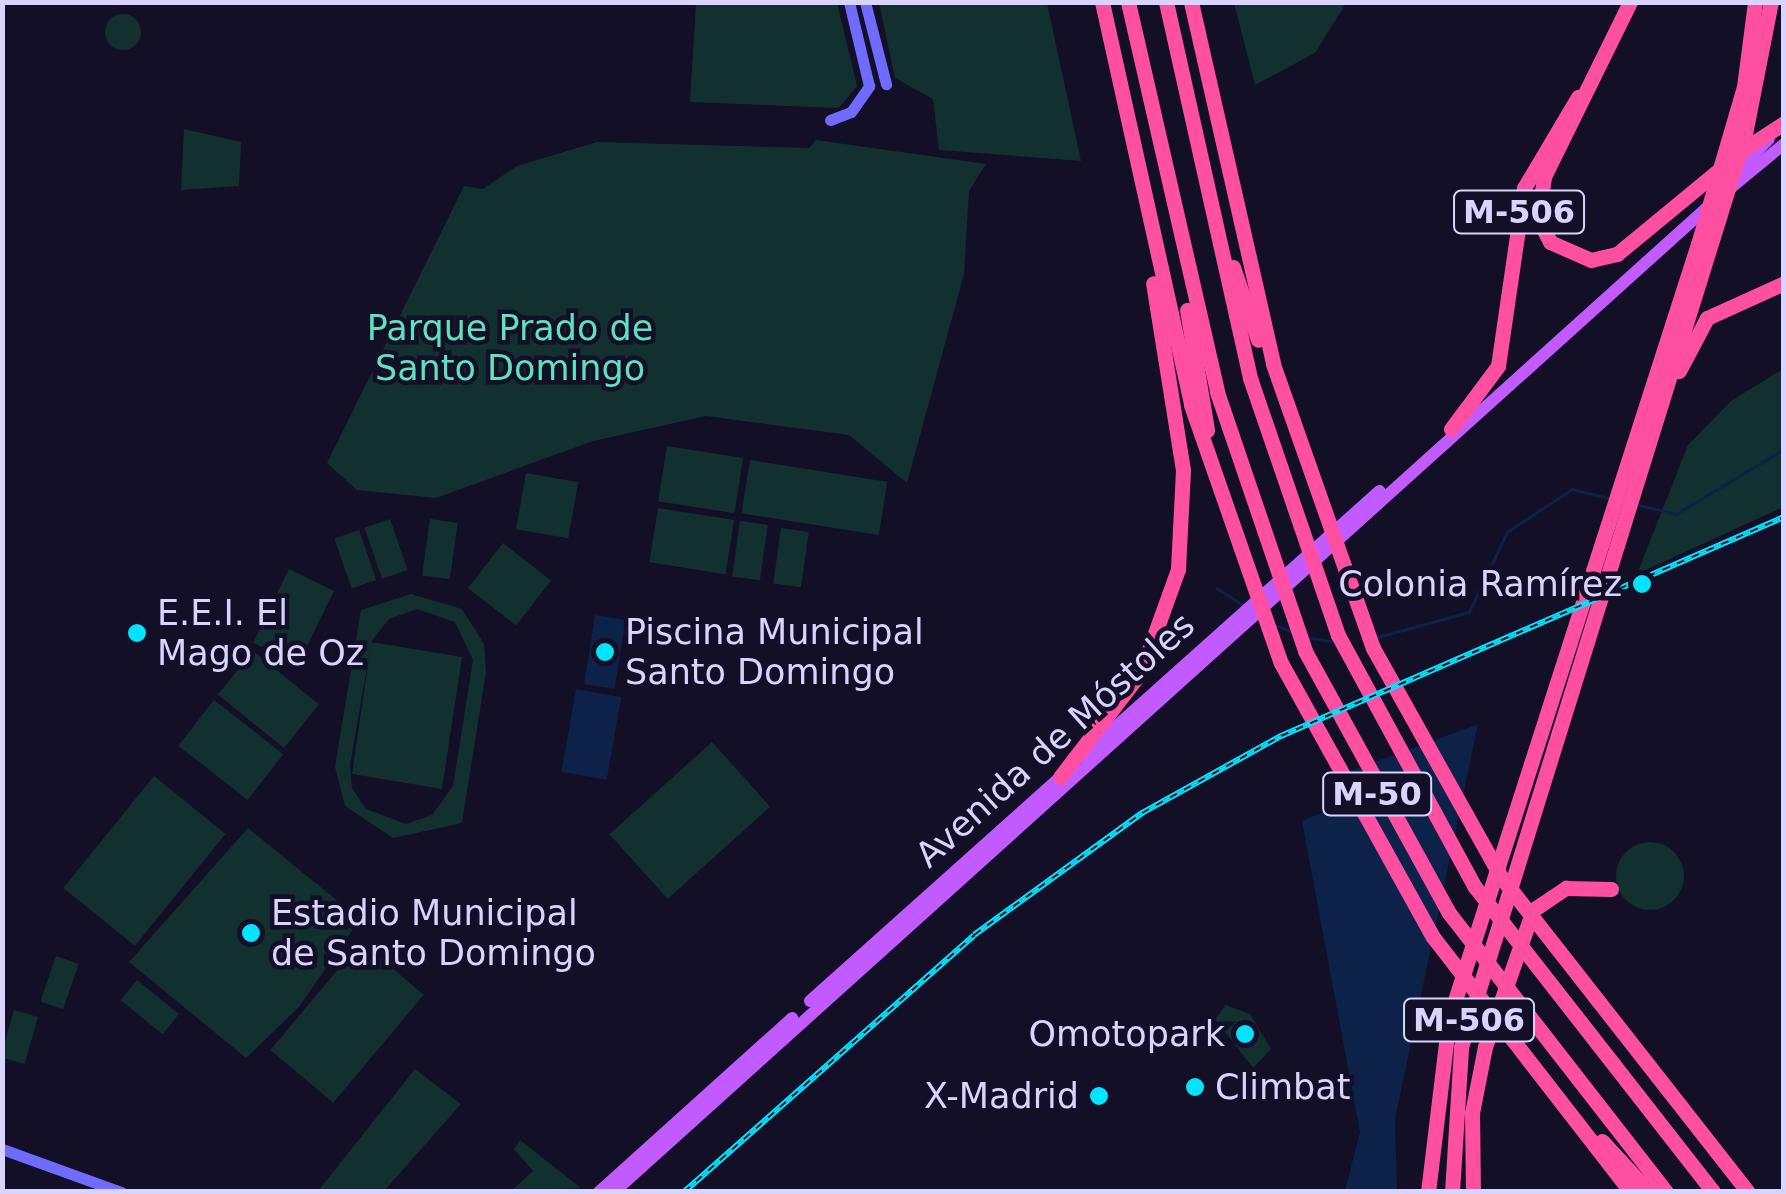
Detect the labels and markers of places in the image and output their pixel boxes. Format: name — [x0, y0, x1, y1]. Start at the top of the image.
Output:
place label: Colonia Ramírez — [1338, 563, 1622, 605]
marker: Colonia Ramírez — [1631, 573, 1653, 595]
place label: E.E.I. El Mago de Oz — [157, 592, 364, 674]
place label: Piscina Municipal Santo Domingo — [625, 611, 924, 693]
marker: E.E.I. El Mago de Oz — [126, 622, 148, 644]
marker: Piscina Municipal Santo Domingo — [594, 641, 616, 663]
place label: Estadio Municipal de Santo Domingo — [271, 892, 596, 974]
marker: Estadio Municipal de Santo Domingo — [240, 922, 262, 944]
place label: Omotopark — [1028, 1013, 1225, 1055]
marker: Omotopark — [1234, 1023, 1256, 1045]
place label: Climbat — [1215, 1066, 1350, 1108]
place label: X-Madrid — [924, 1075, 1079, 1117]
marker: Climbat — [1184, 1076, 1206, 1098]
marker: X-Madrid — [1088, 1085, 1110, 1107]

